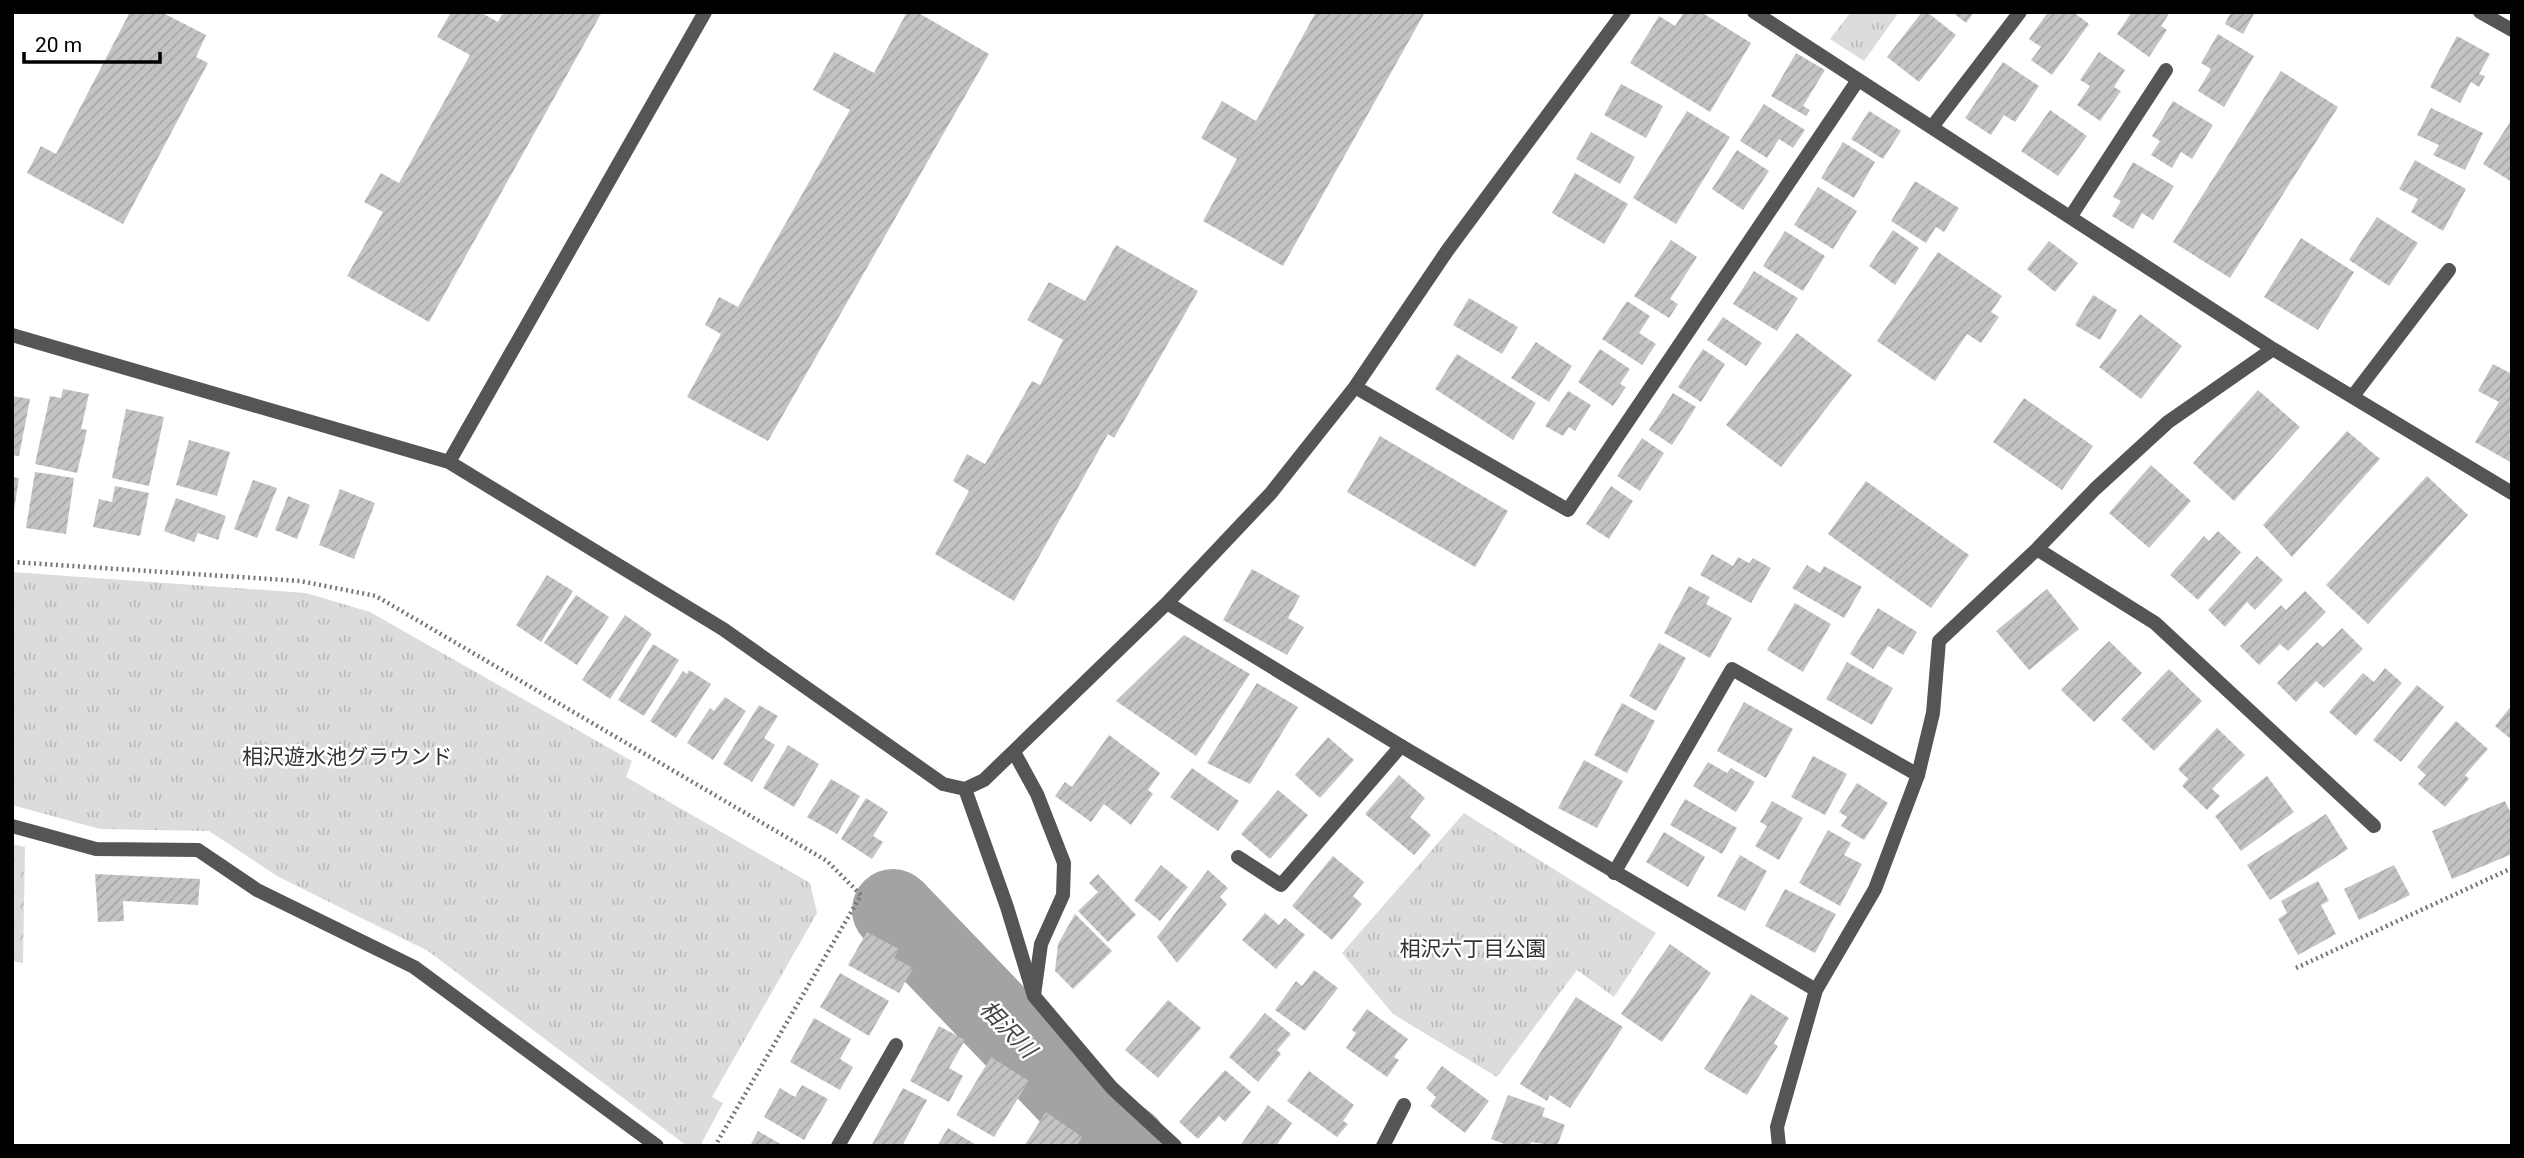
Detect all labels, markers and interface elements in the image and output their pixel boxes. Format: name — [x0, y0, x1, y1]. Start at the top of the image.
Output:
scale bar — [24, 21, 161, 65]
text: 20 m — [35, 33, 82, 57]
park label: 相沢遊水池グラウンド — [242, 745, 452, 769]
park label: 相沢六丁目公園 — [1400, 937, 1547, 961]
water label: 相沢川 — [974, 995, 1043, 1066]

